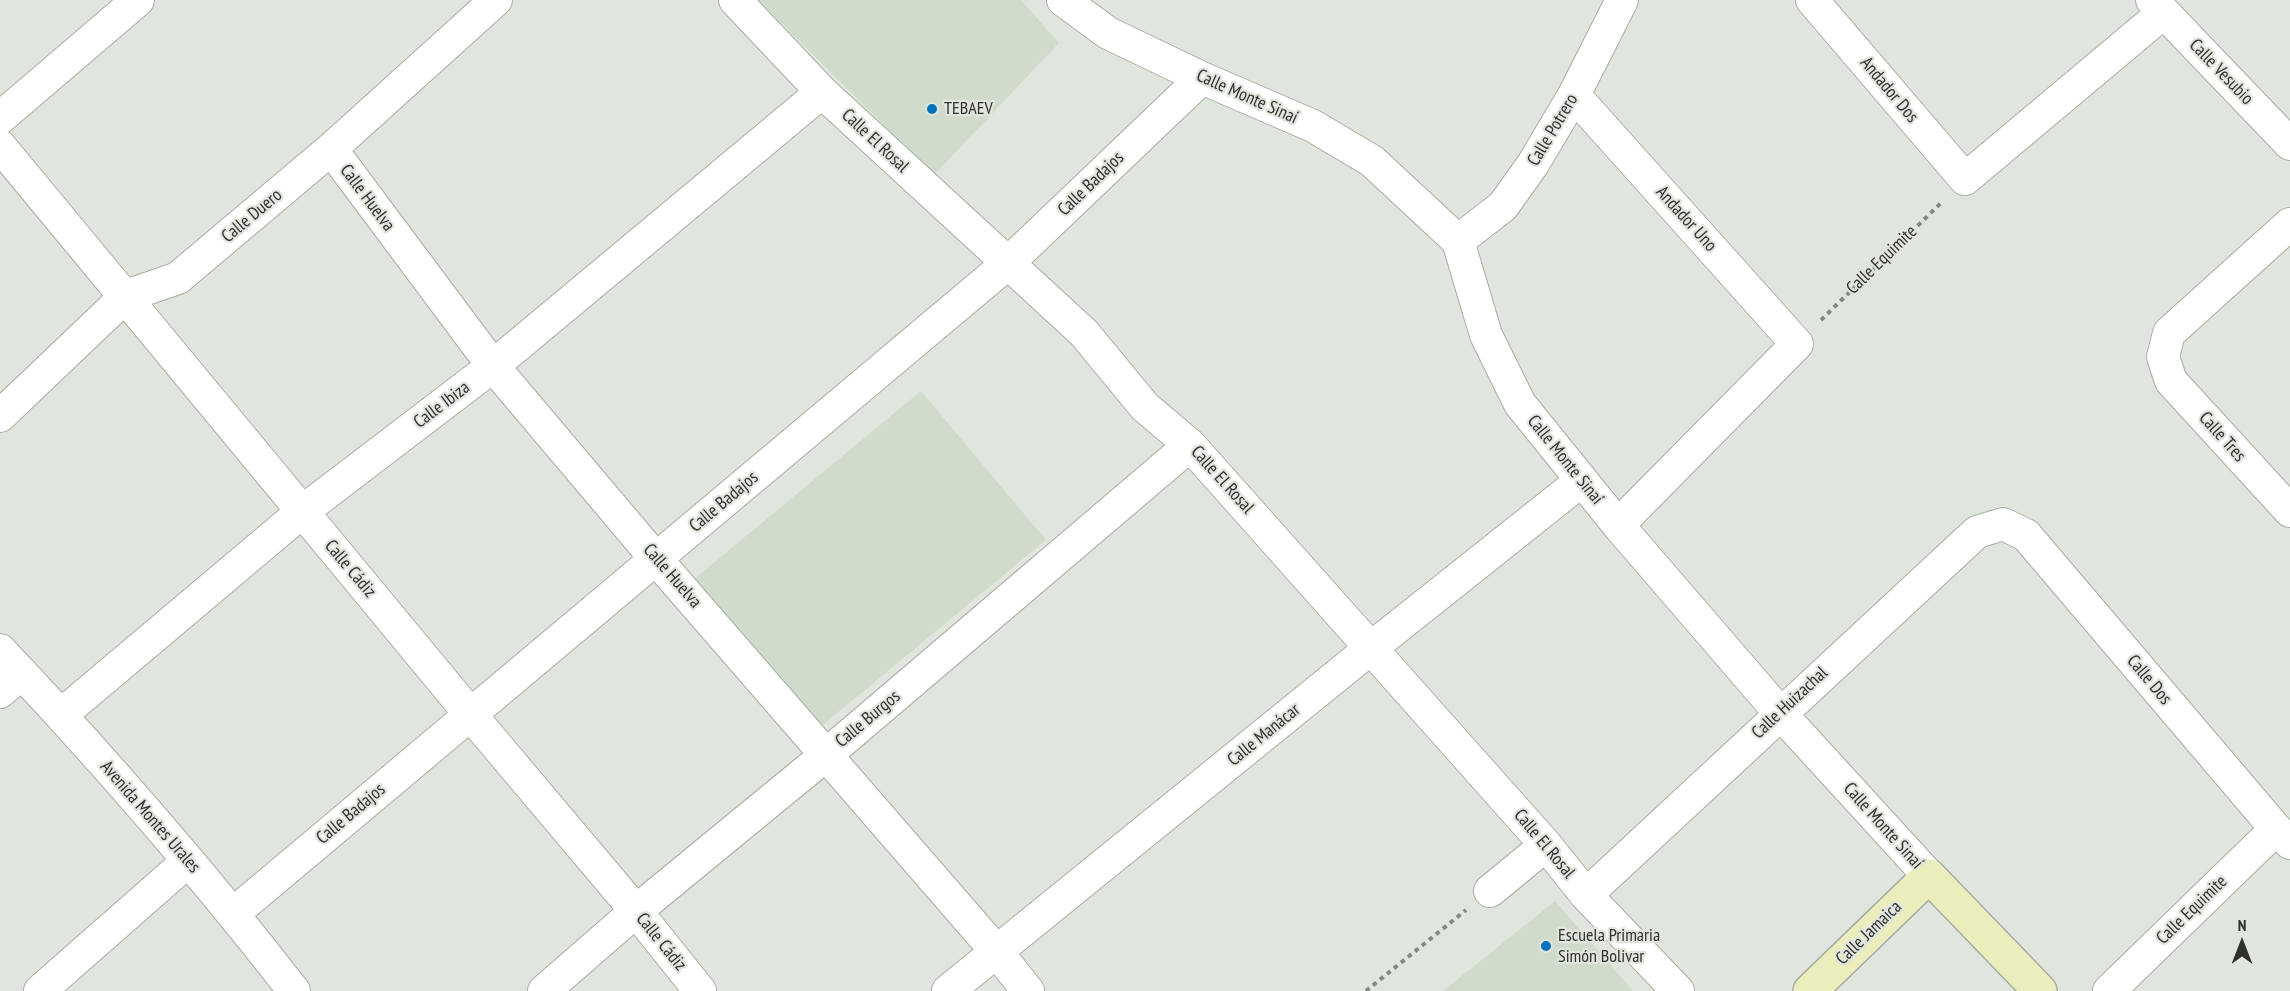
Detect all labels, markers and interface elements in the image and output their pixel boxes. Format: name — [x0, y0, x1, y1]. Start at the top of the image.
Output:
street label: Calle Vesubio — [2184, 35, 2258, 109]
street label: Andador Dos — [1855, 53, 1923, 127]
street label: Calle Monte Sinaí — [1193, 65, 1301, 129]
street label: Calle Potrero — [1523, 90, 1583, 170]
place label: TEBAEV — [944, 98, 993, 120]
marker: TEBAEV — [925, 102, 939, 116]
street label: Calle El Rosal — [837, 105, 913, 177]
street label: Calle Badajos — [1054, 147, 1128, 221]
street label: Calle Huelva — [335, 160, 399, 236]
street label: Andador Uno — [1651, 182, 1721, 256]
street label: Calle Duero — [217, 185, 287, 247]
street label: Calle Equimite — [1842, 221, 1922, 299]
street label: Calle Ibiza — [410, 377, 474, 433]
street label: Calle Tres — [2194, 408, 2250, 466]
street label: Calle Monte Sinaí — [1522, 411, 1608, 509]
street label: Calle El Rosal — [1186, 442, 1258, 518]
street label: Calle Badajos — [685, 467, 763, 537]
street label: Calle Cádiz — [320, 536, 380, 602]
street label: Calle Huelva — [638, 539, 706, 613]
street label: Calle Dos — [2122, 651, 2176, 709]
street label: Calle Huizachal — [1748, 662, 1832, 744]
street label: Calle Burgos — [831, 686, 905, 752]
street label: Calle Manácar — [1223, 699, 1305, 771]
street label: Avenida Montes Urales — [95, 757, 205, 877]
street label: Calle Monte Sinaí — [1839, 778, 1927, 874]
street label: Calle Badajos — [312, 779, 390, 849]
street label: Calle El Rosal — [1509, 805, 1579, 883]
street label: Calle Equimite — [2152, 871, 2232, 949]
street label: Calle Jamaica — [1832, 896, 1906, 970]
street label: Calle Cádiz — [631, 909, 691, 975]
north arrow — [2212, 913, 2272, 973]
text: N — [2238, 915, 2246, 935]
place label: Escuela Primaria Simón Bolivar — [1558, 925, 1660, 968]
marker: Escuela Primaria Simón Bolivar — [1539, 939, 1553, 953]

